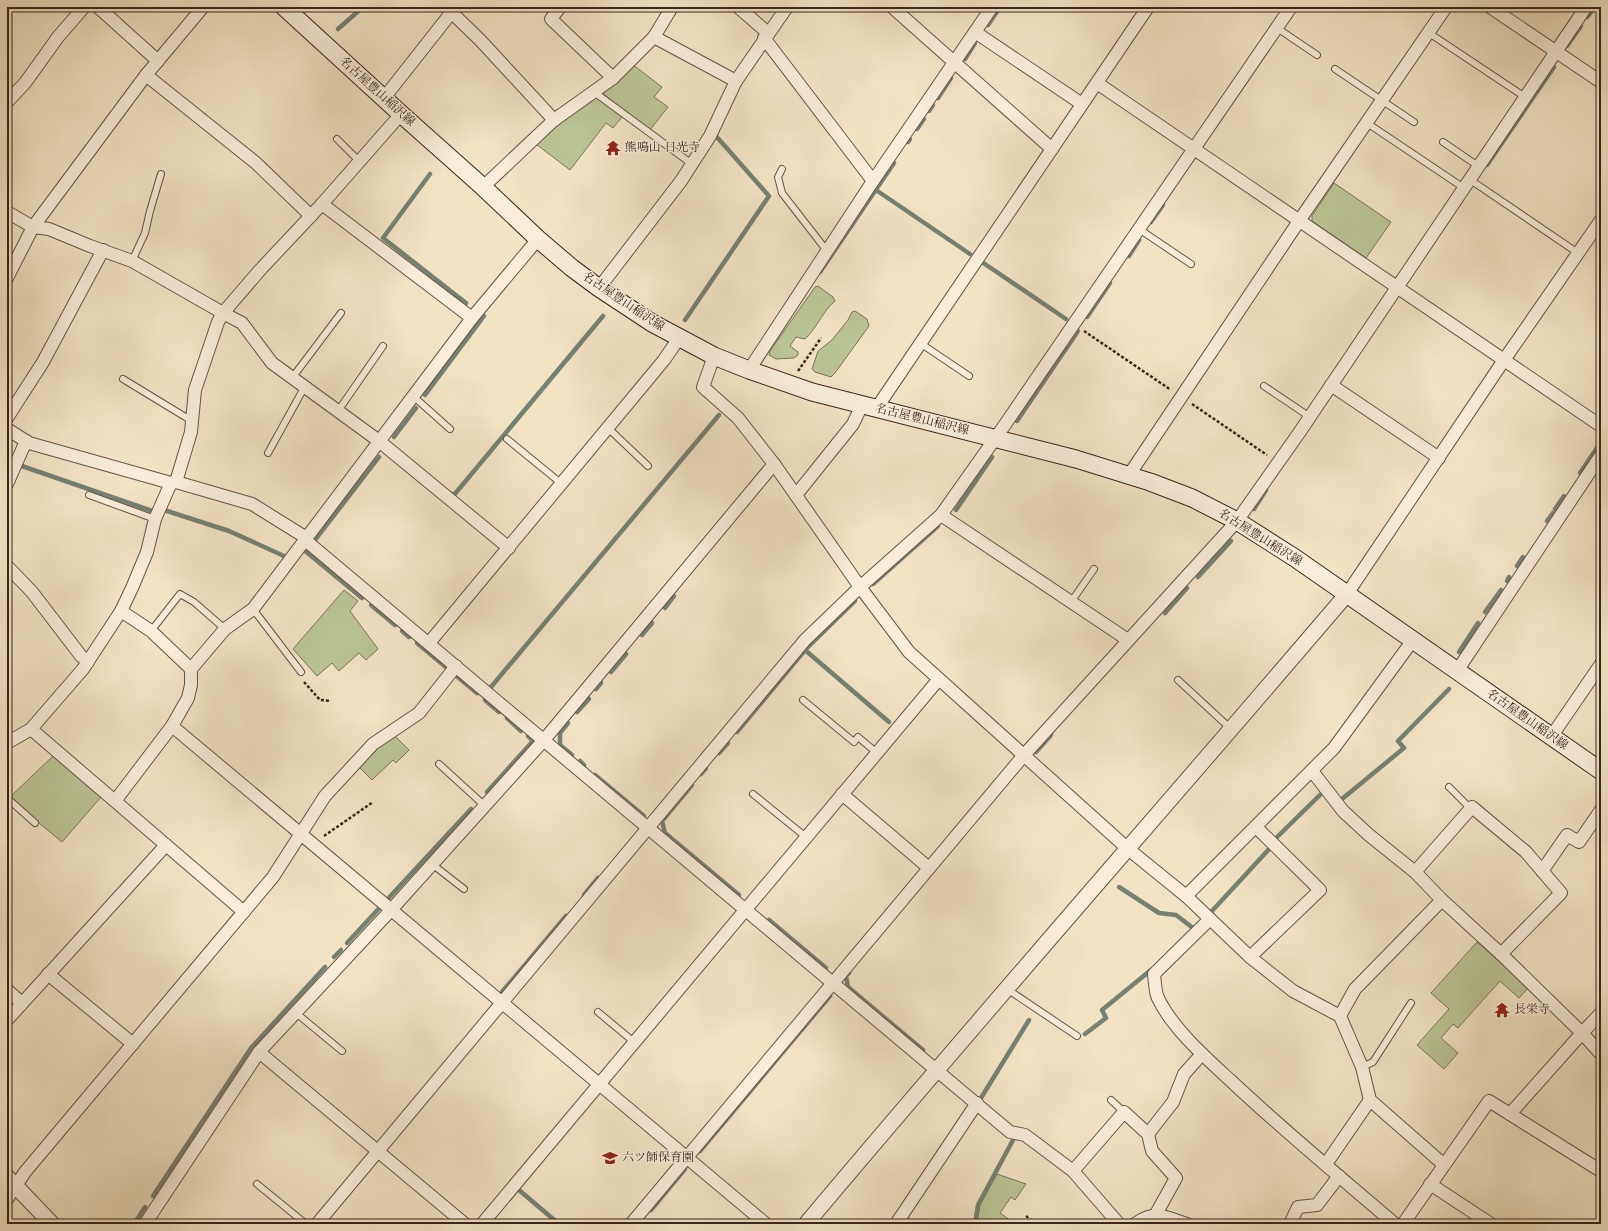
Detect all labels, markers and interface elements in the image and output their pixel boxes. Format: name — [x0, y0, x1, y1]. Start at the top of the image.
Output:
street label: 名古屋豊山稲沢線 — [337, 54, 418, 129]
temple icon: 熊鳴山 日光寺 — [604, 139, 622, 157]
place label: 熊鳴山 日光寺 — [625, 140, 700, 154]
street label: 名古屋豊山稲沢線 — [580, 269, 667, 334]
street label: 名古屋豊山稲沢線 — [874, 401, 971, 437]
street label: 名古屋豊山稲沢線 — [1216, 506, 1305, 569]
street label: 名古屋豊山稲沢線 — [1484, 686, 1571, 752]
temple icon: 長栄寺 — [1493, 1001, 1511, 1019]
place label: 長栄寺 — [1514, 1002, 1550, 1016]
school or university icon: 六ツ師保育園 — [601, 1149, 619, 1167]
place label: 六ツ師保育園 — [622, 1150, 694, 1164]

